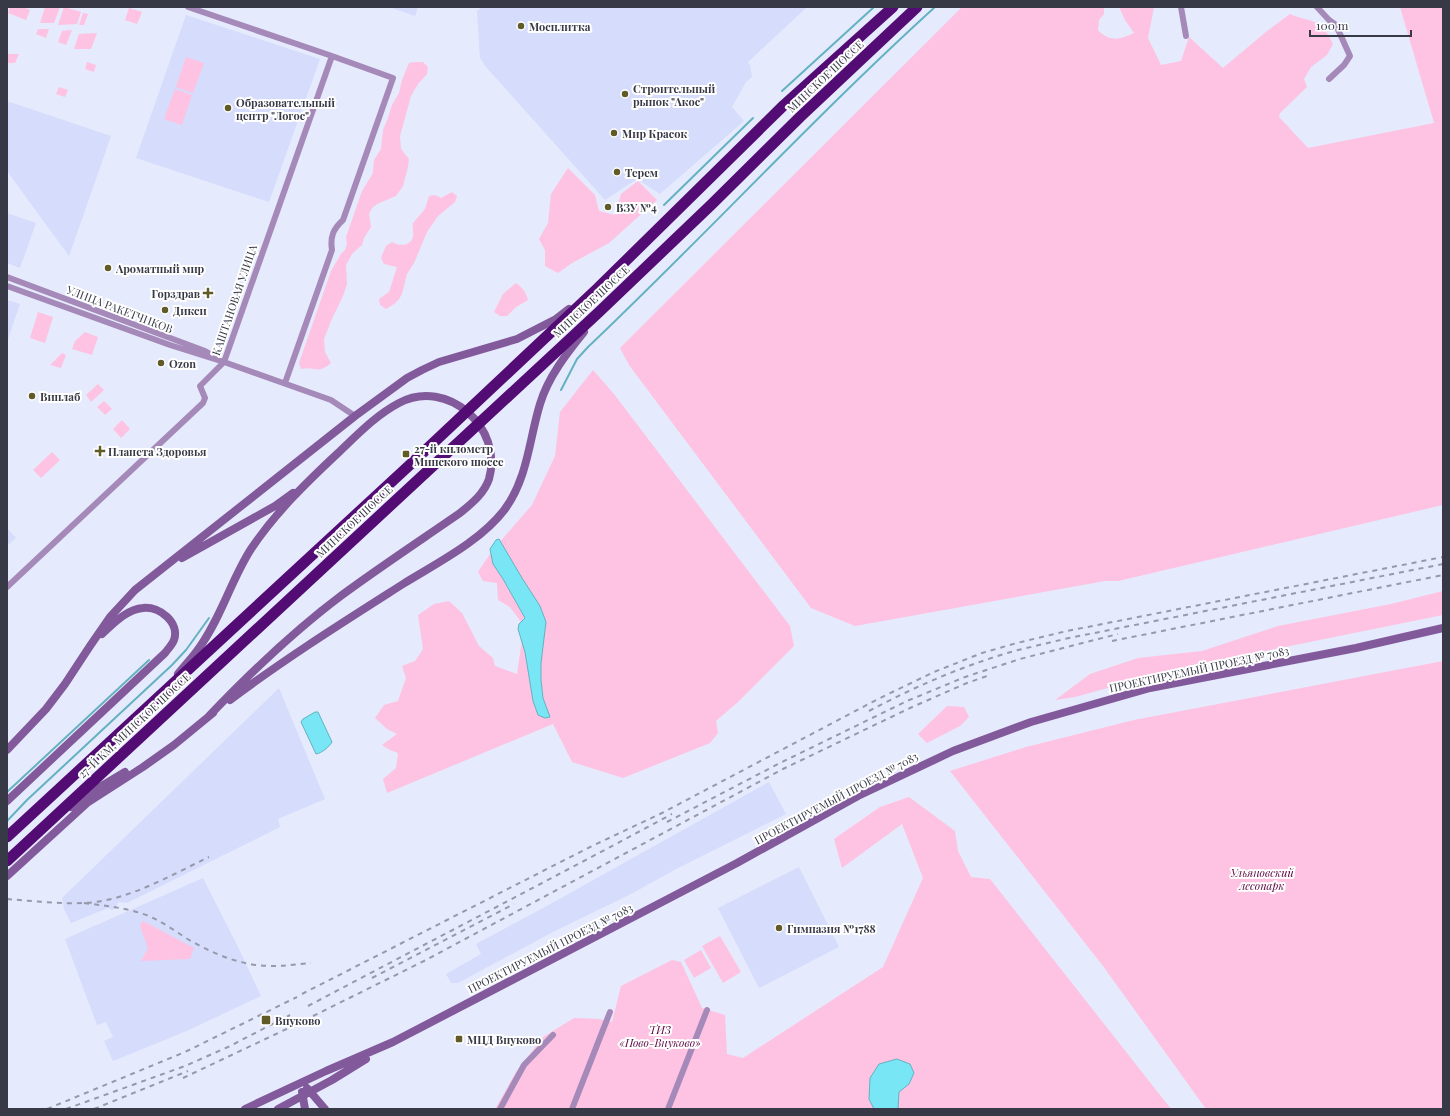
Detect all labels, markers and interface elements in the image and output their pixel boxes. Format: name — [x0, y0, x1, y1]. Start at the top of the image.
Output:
scale bar — [1310, 12, 1411, 38]
text: 100 m — [1316, 17, 1349, 33]
place label: Мосплитка — [529, 19, 591, 34]
marker: Мосплитка — [516, 21, 526, 31]
street label: МИНСКОЕ ШОССЕ — [783, 36, 867, 115]
place label: Строительный рынок "Акос" — [633, 81, 715, 109]
marker: Строительный рынок "Акос" — [620, 89, 630, 99]
place label: Образовательный центр "Логос" — [236, 95, 335, 123]
marker: Образовательный центр "Логос" — [223, 103, 233, 113]
place label: Мир Красок — [622, 126, 687, 141]
marker: Мир Красок — [609, 128, 619, 138]
place label: Терем — [625, 165, 658, 180]
marker: Терем — [612, 167, 622, 177]
place label: ВЗУ №4 — [616, 200, 657, 215]
marker: ВЗУ №4 — [603, 202, 613, 212]
street label: КАШТАНОВАЯ УЛИЦА — [208, 242, 260, 357]
place label: Ароматный мир — [115, 261, 205, 276]
street label: МИНСКОЕ ШОССЕ — [549, 261, 633, 340]
marker: Ароматный мир — [103, 263, 113, 273]
street label: УЛИЦА РАКЕТЧИКОВ — [64, 281, 175, 336]
place label: Горздрав — [152, 286, 200, 301]
marker: Горздрав — [203, 288, 213, 298]
place label: Дикси — [173, 303, 207, 318]
marker: Дикси — [160, 305, 170, 315]
place label: Ozon — [169, 356, 196, 371]
marker: Ozon — [156, 358, 166, 368]
place label: Винлаб — [40, 389, 81, 404]
marker: Винлаб — [27, 391, 37, 401]
place label: 27-й километр Минского шоссе — [414, 441, 504, 469]
place label: Планета Здоровья — [108, 444, 207, 459]
marker: Планета Здоровья — [95, 446, 105, 456]
marker: 27-й километр Минского шоссе — [401, 449, 411, 459]
street label: МИНСКОЕ ШОССЕ — [312, 481, 396, 560]
street label: ПРОЕКТИРУЕМЫЙ ПРОЕЗД № 7083 — [1108, 643, 1290, 695]
street label: 27-Й КМ, МИНСКОЕ ШОССЕ — [75, 669, 194, 781]
street label: ПРОЕКТИРУЕМЫЙ ПРОЕЗД № 7083 — [752, 748, 920, 848]
park label: Ульяновский лесопарк — [1230, 865, 1294, 893]
street label: ПРОЕКТИРУЕМЫЙ ПРОЕЗД № 7083 — [465, 900, 635, 996]
place label: Гимназия №1788 — [787, 921, 876, 936]
marker: Гимназия №1788 — [774, 923, 784, 933]
place label: Внуково — [275, 1013, 320, 1028]
marker: Внуково — [260, 1014, 272, 1026]
park label: ТИЗ «Ново-Внуково» — [619, 1022, 701, 1050]
place label: МЦД Внуково — [467, 1032, 541, 1047]
marker: МЦД Внуково — [454, 1034, 464, 1044]

